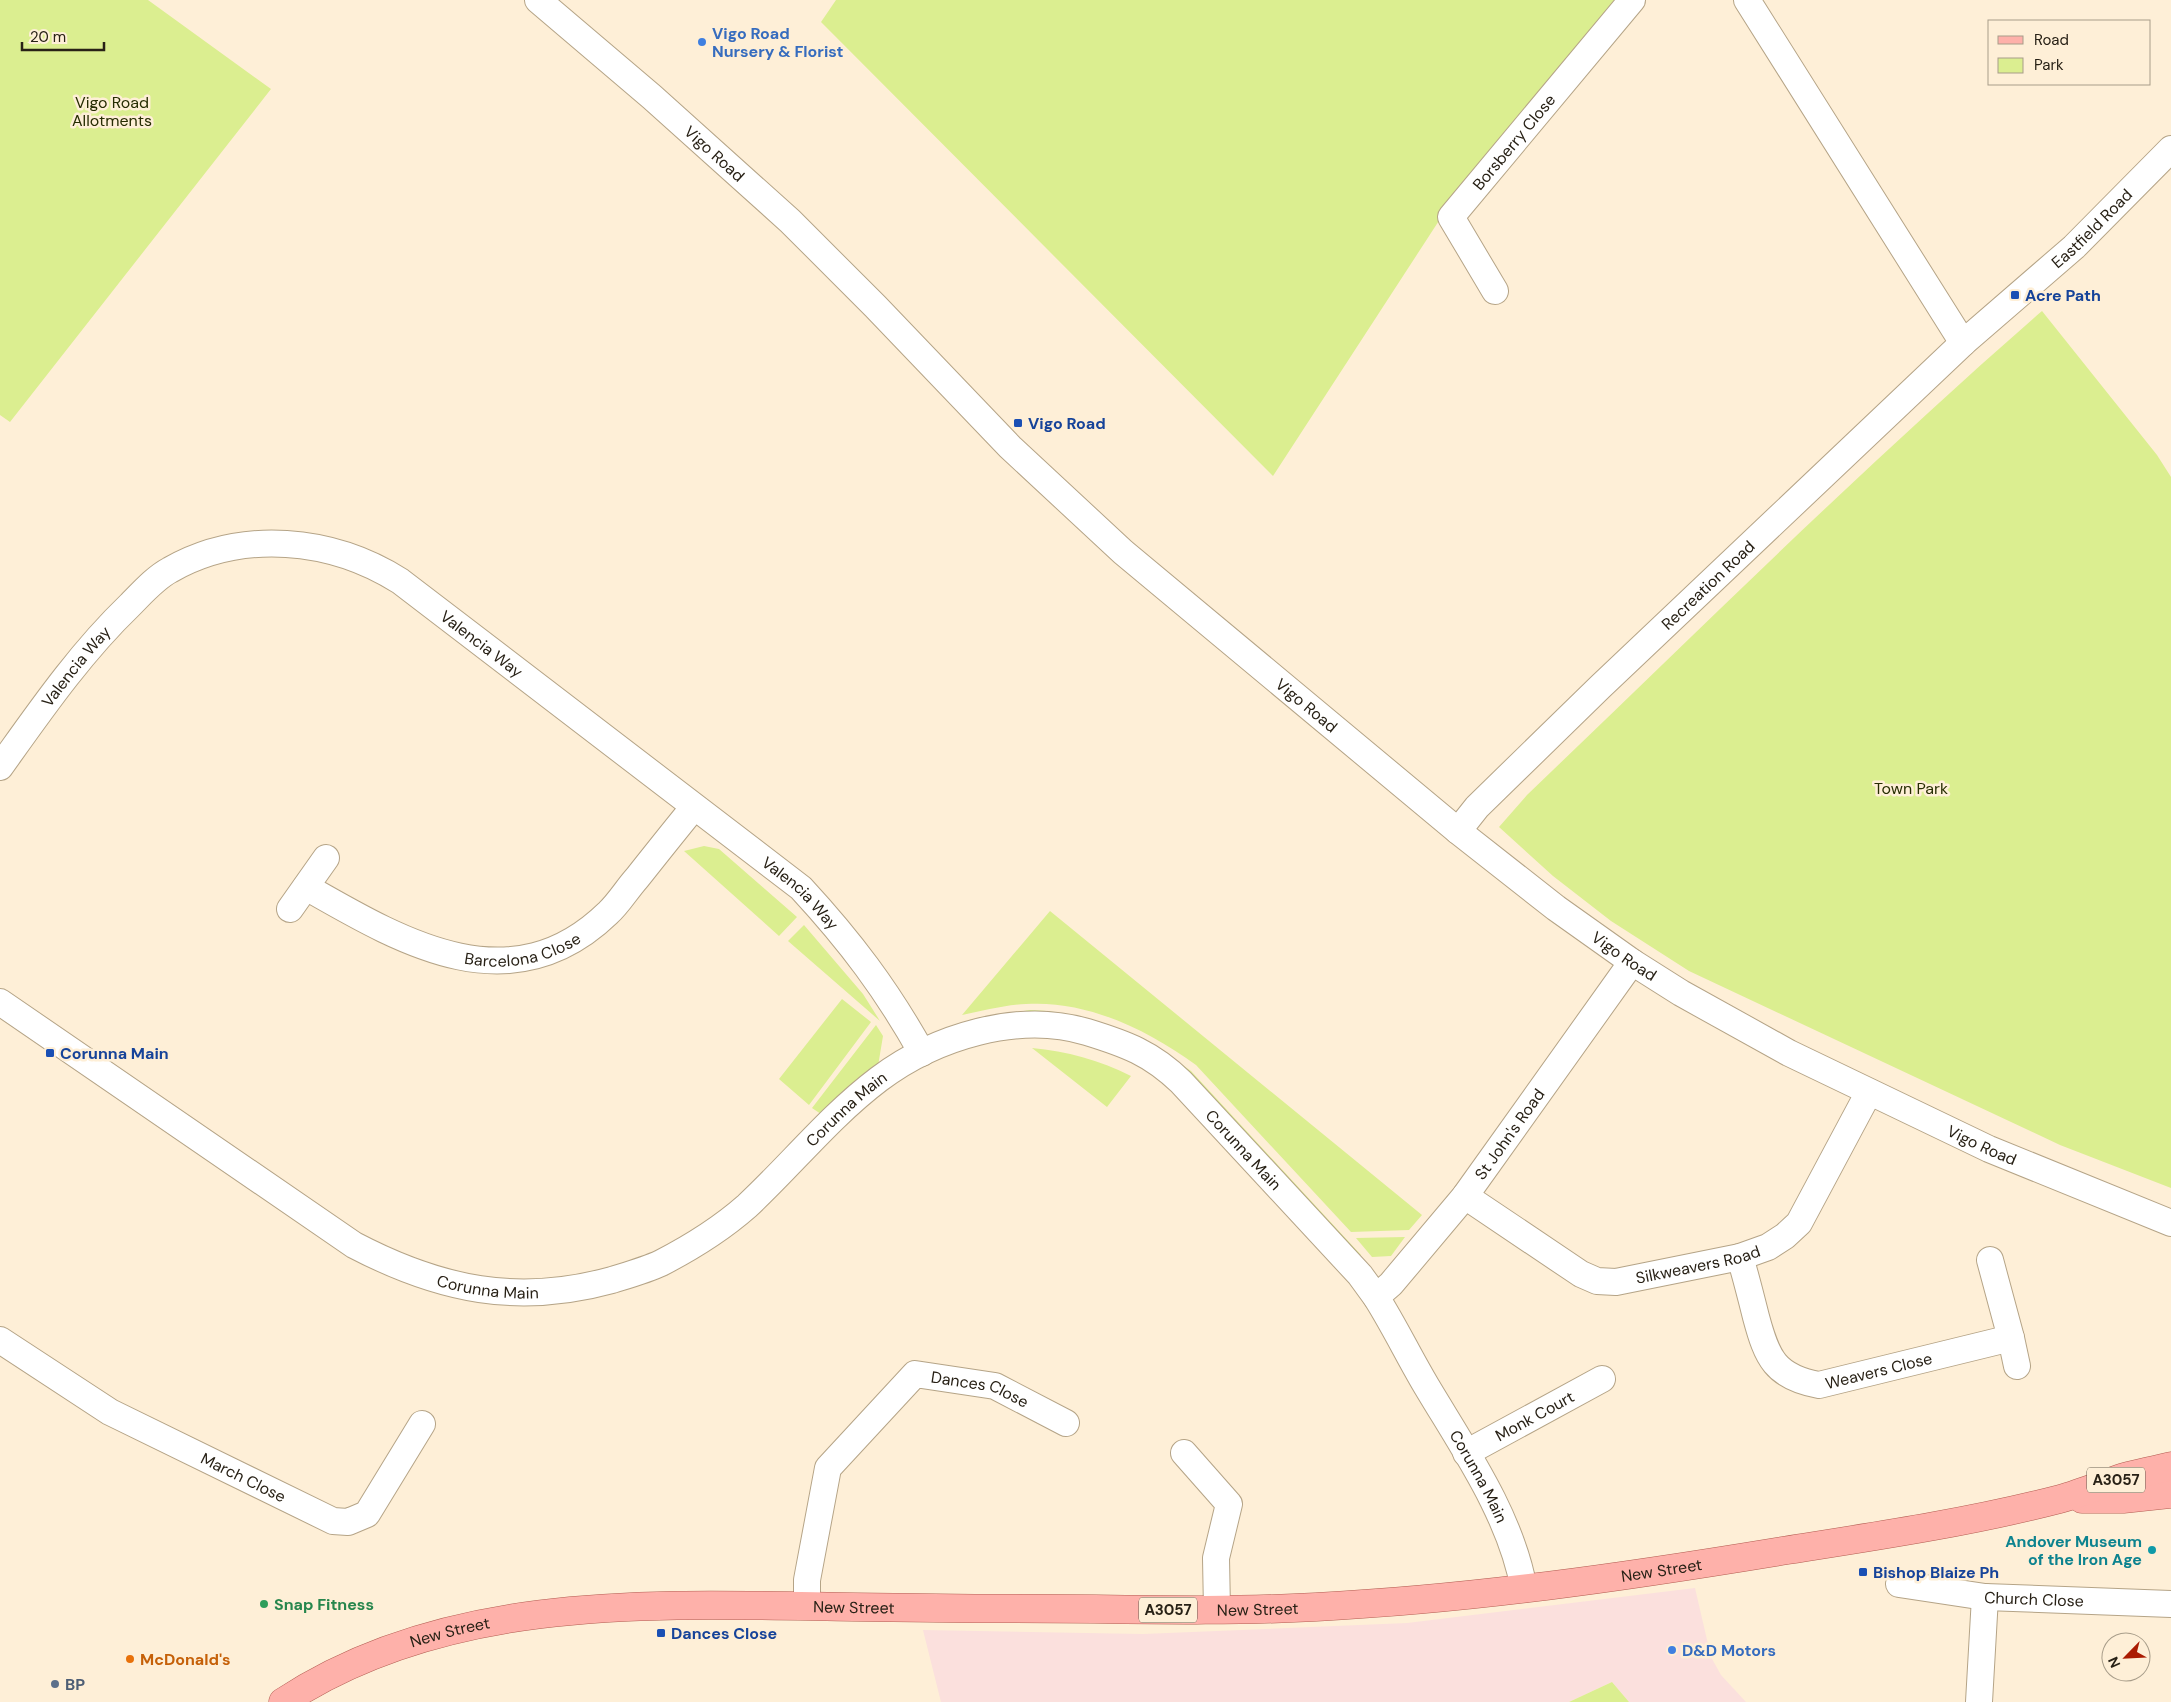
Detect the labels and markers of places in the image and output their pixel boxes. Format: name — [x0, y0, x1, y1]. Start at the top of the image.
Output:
place label: Vigo Road Nursery & Florist — [712, 23, 844, 62]
marker: Vigo Road Nursery & Florist — [696, 36, 708, 48]
place label: Acre Path — [2025, 285, 2101, 306]
marker: Acre Path — [2009, 289, 2021, 301]
place label: Vigo Road — [1028, 413, 1106, 434]
marker: Vigo Road — [1012, 417, 1024, 429]
place label: Corunna Main — [60, 1043, 169, 1064]
marker: Corunna Main — [44, 1047, 56, 1059]
place label: Andover Museum of the Iron Age — [2005, 1531, 2142, 1570]
marker: Andover Museum of the Iron Age — [2146, 1544, 2158, 1556]
place label: Bishop Blaize Ph — [1873, 1562, 1999, 1583]
marker: Bishop Blaize Ph — [1857, 1566, 1869, 1578]
place label: Snap Fitness — [274, 1594, 374, 1615]
marker: Snap Fitness — [258, 1598, 270, 1610]
place label: Dances Close — [671, 1623, 777, 1644]
marker: Dances Close — [655, 1627, 667, 1639]
place label: D&D Motors — [1682, 1640, 1776, 1661]
marker: D&D Motors — [1666, 1644, 1678, 1656]
place label: McDonald's — [140, 1649, 231, 1670]
marker: McDonald's — [124, 1653, 136, 1665]
place label: BP — [65, 1674, 85, 1695]
marker: BP — [49, 1678, 61, 1690]

